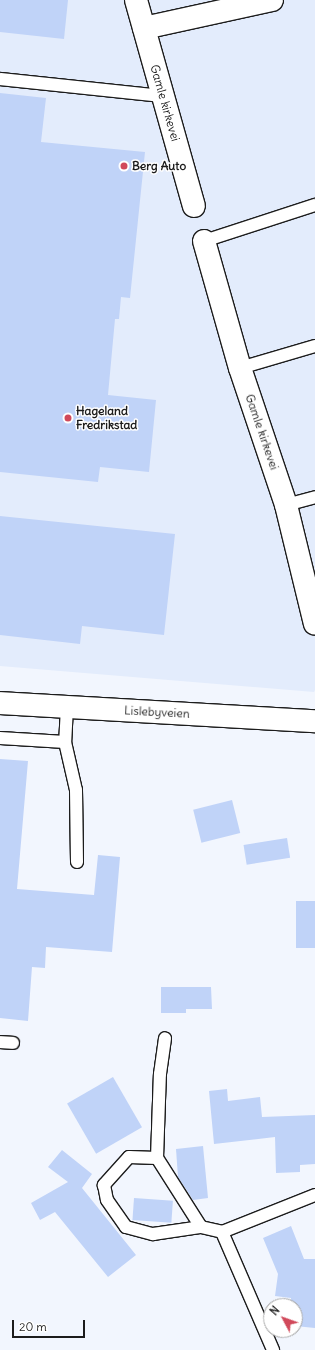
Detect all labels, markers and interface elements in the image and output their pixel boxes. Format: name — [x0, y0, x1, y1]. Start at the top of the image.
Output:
street label: Gamle kirkevei — [147, 63, 183, 143]
place label: Berg Auto — [132, 159, 186, 173]
marker: Berg Auto — [119, 161, 129, 171]
street label: Gamle kirkevei — [242, 392, 282, 472]
place label: Hageland Fredrikstad — [76, 404, 137, 432]
marker: Hageland Fredrikstad — [63, 413, 73, 423]
street label: Lislebyveien — [124, 703, 190, 721]
north arrow — [263, 1298, 303, 1338]
text: N — [267, 1303, 282, 1318]
scale bar — [14, 1312, 87, 1338]
text: 20 m — [19, 1319, 47, 1334]

